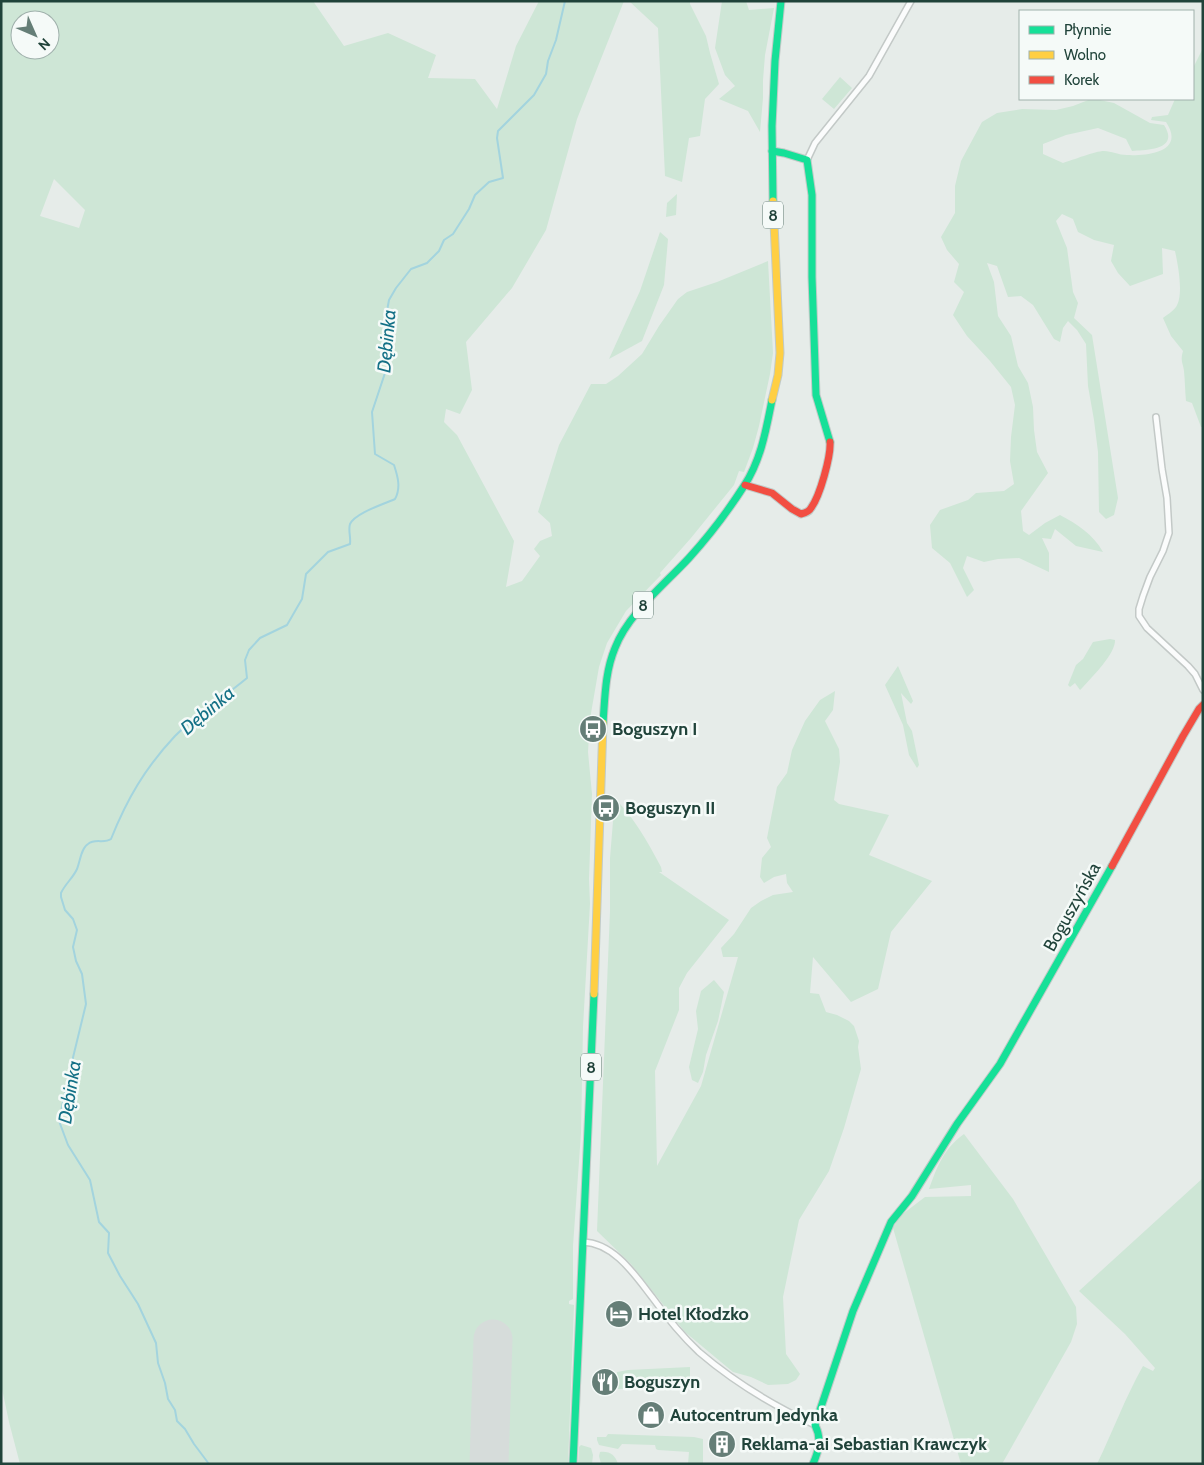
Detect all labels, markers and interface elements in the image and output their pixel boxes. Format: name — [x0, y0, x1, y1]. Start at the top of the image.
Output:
north arrow — [10, 10, 60, 60]
legend — [1019, 10, 1194, 100]
text: Płynnie — [1064, 21, 1112, 39]
text: N — [34, 34, 54, 54]
text: Wolno — [1064, 46, 1106, 64]
text: Korek — [1064, 71, 1099, 89]
road number: 8 — [763, 202, 783, 228]
water label: Dębinka — [372, 308, 401, 374]
road number: 8 — [633, 592, 653, 618]
water label: Dębinka — [176, 681, 239, 740]
bus stop icon: Boguszyn I — [578, 714, 608, 744]
place label: Boguszyn I — [612, 718, 697, 740]
bus stop icon: Boguszyn II — [591, 793, 621, 823]
place label: Boguszyn II — [625, 797, 715, 819]
street label: Boguszyńska — [1039, 858, 1106, 955]
road number: 8 — [581, 1054, 601, 1080]
water label: Dębinka — [53, 1059, 86, 1125]
hotel icon: Hotel Kłodzko — [604, 1299, 634, 1329]
place label: Hotel Kłodzko — [638, 1303, 749, 1325]
restaurant icon: Boguszyn — [590, 1367, 620, 1397]
place label: Boguszyn — [624, 1371, 700, 1393]
shop icon: Autocentrum Jedynka — [636, 1400, 666, 1430]
place label: Autocentrum Jedynka — [670, 1404, 838, 1426]
building icon: Reklama-ai Sebastian Krawczyk — [707, 1429, 737, 1459]
place label: Reklama-ai Sebastian Krawczyk — [741, 1433, 987, 1455]

